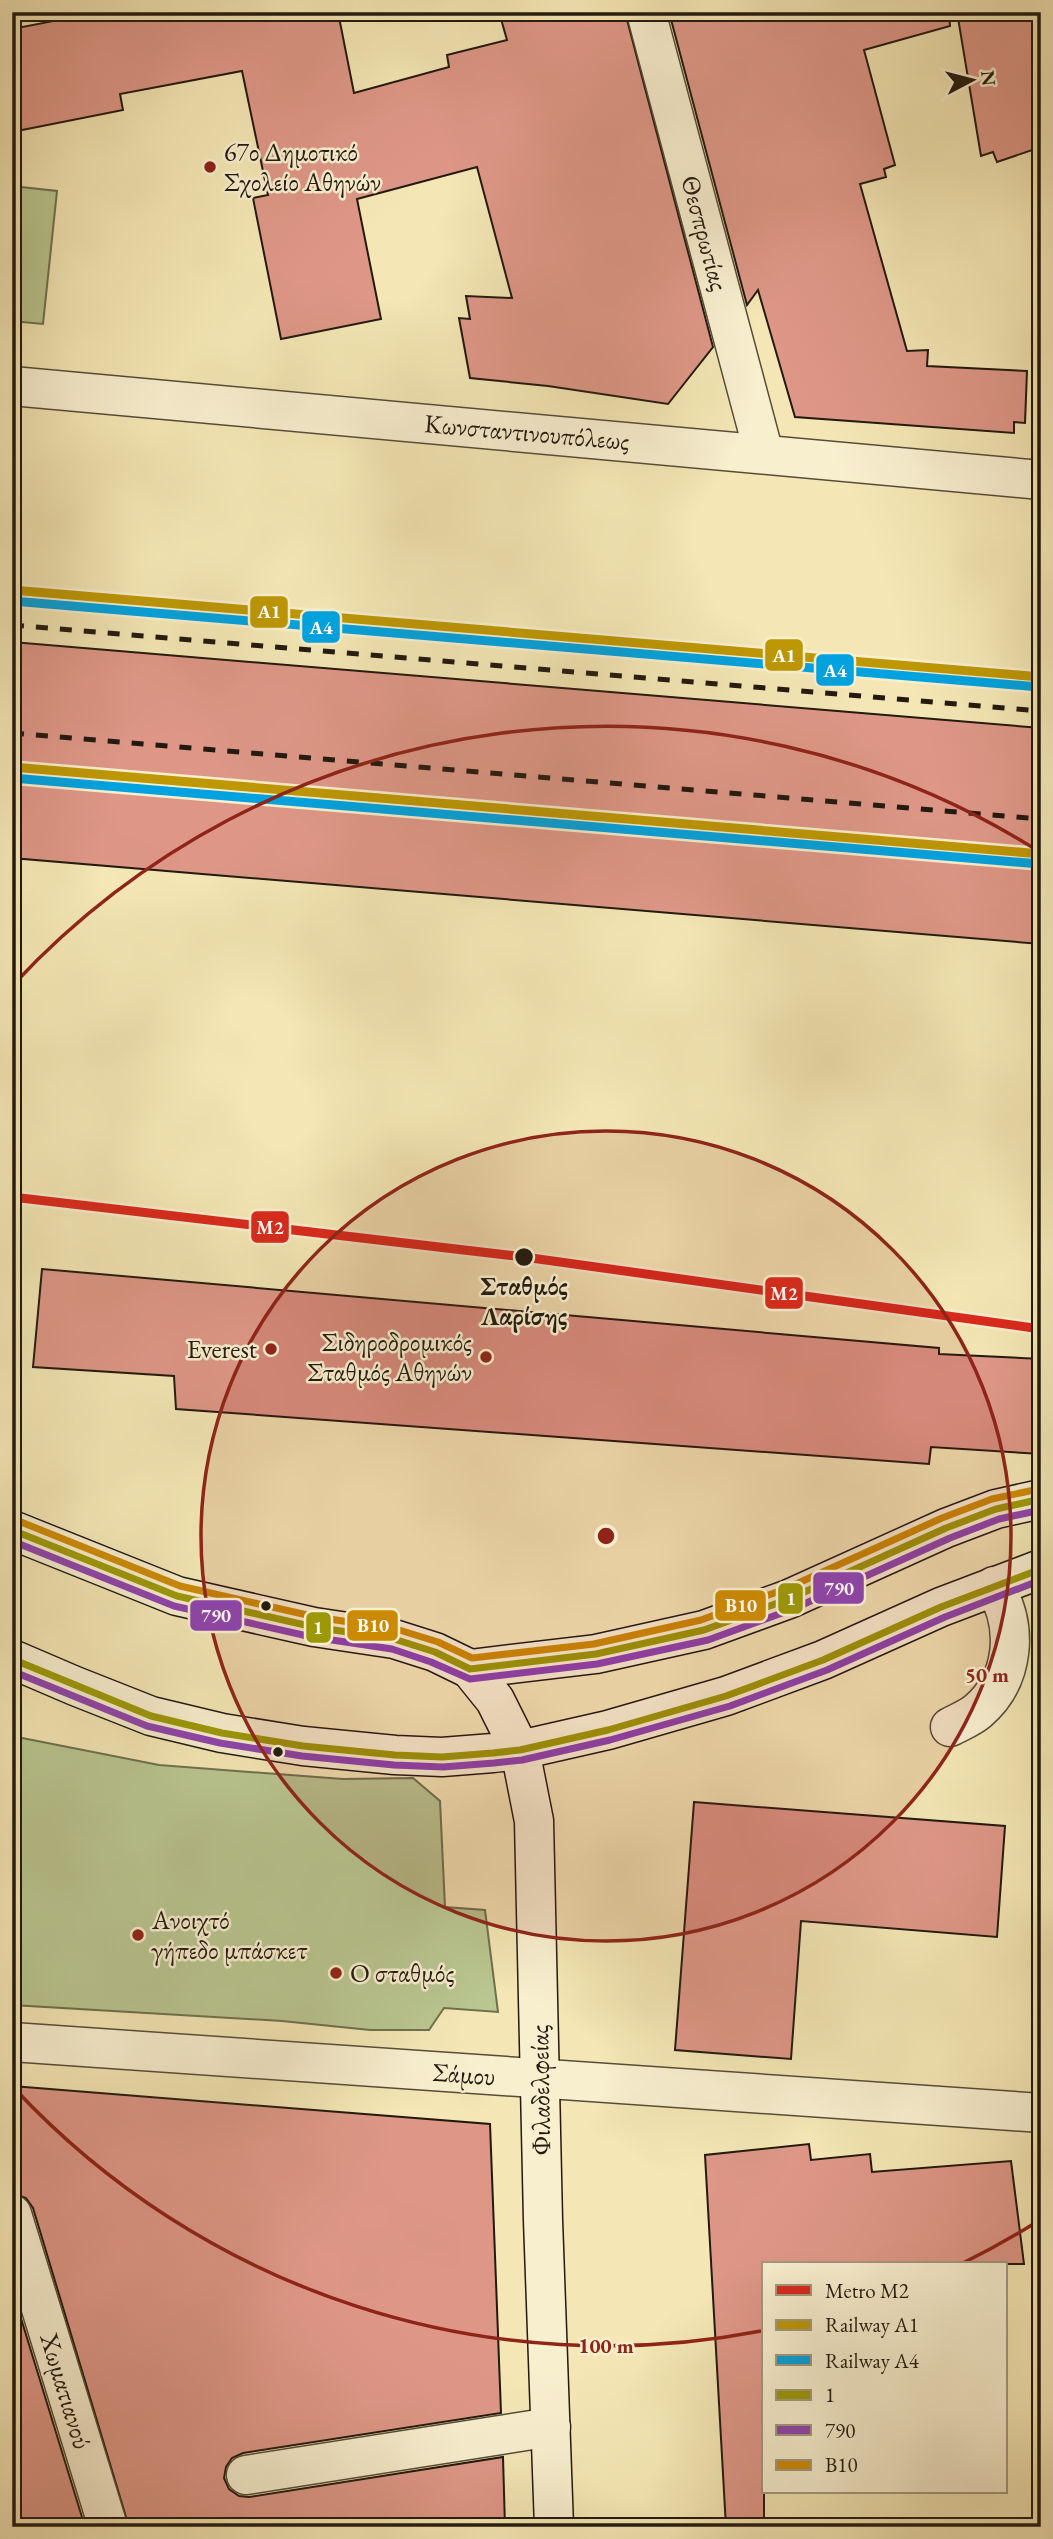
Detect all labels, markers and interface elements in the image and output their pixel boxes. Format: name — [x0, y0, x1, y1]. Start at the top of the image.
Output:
north arrow — [937, 46, 1007, 116]
text: N — [975, 69, 1002, 88]
place label: 67ο Δημοτικό Σχολείο Αθηνών — [224, 135, 381, 199]
marker: 67ο Δημοτικό Σχολείο Αθηνών — [202, 159, 218, 175]
street label: Θεσπρωτίας — [673, 172, 737, 294]
street label: Κωνσταντινουπόλεως — [423, 406, 631, 458]
line badge: A1 — [249, 595, 289, 629]
text: A1 — [256, 599, 281, 624]
line badge: A4 — [301, 610, 341, 644]
text: A4 — [308, 615, 334, 640]
line badge: A1 — [764, 638, 804, 672]
text: A1 — [771, 643, 796, 668]
line badge: A4 — [815, 653, 855, 687]
text: A4 — [822, 658, 848, 683]
line badge: Μ2 — [250, 1210, 290, 1244]
text: Μ2 — [256, 1215, 284, 1240]
marker: Σταθμός Λαρίσης — [513, 1246, 535, 1268]
place label: Σταθμός Λαρίσης — [480, 1269, 568, 1333]
line badge: Μ2 — [764, 1276, 804, 1310]
text: Μ2 — [770, 1281, 798, 1306]
place label: Σιδηροδρομικός Σταθμός Αθηνών — [307, 1325, 472, 1389]
place label: Everest — [187, 1332, 257, 1366]
marker: Everest — [263, 1341, 279, 1357]
marker: Σιδηροδρομικός Σταθμός Αθηνών — [478, 1349, 494, 1365]
centre of rings — [594, 1524, 618, 1548]
line badge: 790 — [812, 1571, 865, 1605]
text: 790 — [824, 1576, 854, 1601]
line badge: 1 — [777, 1582, 804, 1615]
text: 1 — [786, 1586, 796, 1611]
line badge: Β10 — [714, 1589, 767, 1622]
text: Β10 — [725, 1593, 757, 1618]
line badge: 790 — [189, 1599, 243, 1632]
unlabelled marker — [259, 1599, 273, 1613]
text: 790 — [201, 1603, 231, 1628]
line badge: Β10 — [346, 1609, 399, 1642]
line badge: 1 — [305, 1611, 332, 1644]
text: Β10 — [357, 1613, 389, 1638]
text: 1 — [313, 1615, 323, 1640]
text: 50 m — [965, 1661, 1009, 1688]
unlabelled marker — [271, 1745, 285, 1759]
place label: Ανοιχτό γήπεδο μπάσκετ — [151, 1903, 307, 1967]
marker: Ανοιχτό γήπεδο μπάσκετ — [130, 1927, 146, 1943]
place label: Ο σταθμός — [350, 1956, 454, 1990]
marker: Ο σταθμός — [328, 1965, 344, 1981]
street label: Φιλαδελφείας — [522, 2024, 558, 2156]
street label: Σάμου — [431, 2055, 497, 2093]
legend — [762, 2262, 1007, 2494]
text: Metro Μ2 — [825, 2277, 909, 2304]
text: Railway A1 — [825, 2311, 919, 2338]
street label: Χωματιανού — [32, 2328, 100, 2453]
text: 100 m — [578, 2332, 634, 2359]
text: Railway A4 — [825, 2347, 920, 2374]
text: 1 — [825, 2381, 835, 2408]
text: 790 — [825, 2417, 855, 2444]
text: Β10 — [825, 2451, 858, 2478]

